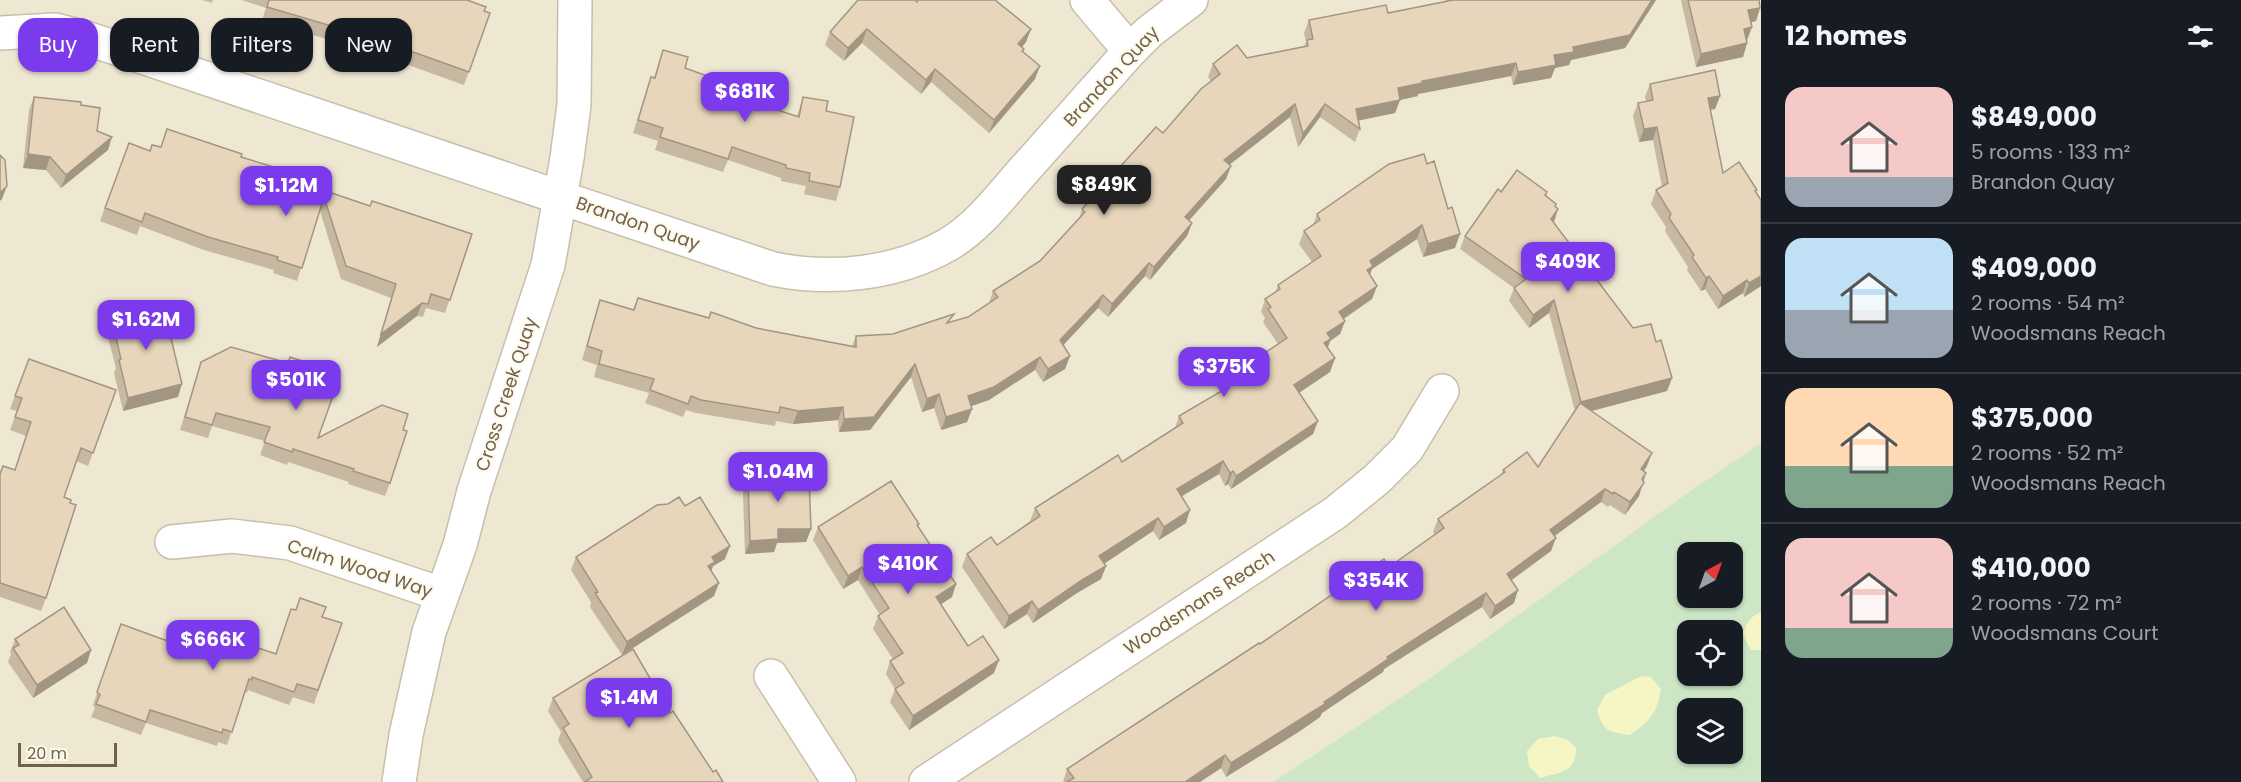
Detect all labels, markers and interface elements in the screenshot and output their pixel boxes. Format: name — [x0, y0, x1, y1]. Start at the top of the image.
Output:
chip: Buy — [18, 18, 98, 72]
chip: Rent — [110, 18, 199, 72]
chip: Filters — [211, 18, 313, 72]
chip: New — [325, 18, 412, 72]
text: 12 homes — [1785, 18, 1907, 54]
street label: Brandon Quay — [1058, 20, 1164, 132]
icon: filters — [2184, 20, 2217, 53]
pin: $681K — [703, 72, 787, 123]
text: $681K — [715, 77, 775, 105]
text: $849,000 — [1971, 99, 2097, 135]
icon: home — [1833, 111, 1905, 183]
text: 5 rooms · 133 m² — [1971, 138, 2130, 166]
pin: $849K — [1062, 165, 1146, 216]
pin: $1.12M — [237, 166, 335, 217]
text: Brandon Quay — [1971, 168, 2115, 196]
text: $849K — [1071, 170, 1137, 198]
text: $1.12M — [254, 171, 318, 199]
street label: Brandon Quay — [573, 190, 703, 256]
pin: $409K — [1526, 242, 1610, 293]
text: $409K — [1535, 247, 1601, 275]
text: $409,000 — [1971, 250, 2097, 286]
icon: home — [1833, 262, 1905, 334]
text: 2 rooms · 54 m² — [1971, 289, 2125, 317]
pin: $1.62M — [97, 300, 195, 351]
text: $1.62M — [112, 305, 180, 333]
street label: Cross Creek Quay — [469, 314, 543, 474]
text: Woodsmans Reach — [1971, 319, 2166, 347]
pin: $375K — [1182, 347, 1266, 398]
text: $375K — [1193, 352, 1255, 380]
pin: $501K — [254, 360, 338, 411]
text: $501K — [266, 365, 326, 393]
text: $375,000 — [1971, 400, 2093, 436]
icon: home — [1833, 412, 1905, 484]
text: 2 rooms · 52 m² — [1971, 439, 2123, 467]
pin: $1.04M — [729, 452, 827, 503]
text: $1.04M — [742, 457, 814, 485]
text: Woodsmans Reach — [1971, 469, 2166, 497]
street label: Calm Wood Way — [284, 533, 436, 603]
north arrow — [1677, 542, 1743, 608]
map controls — [1677, 542, 1743, 764]
pin: $410K — [866, 544, 950, 595]
street label: Woodsmans Reach — [1119, 544, 1279, 660]
text: $410K — [877, 549, 939, 577]
text: $410,000 — [1971, 550, 2091, 586]
pin: $354K — [1334, 561, 1418, 612]
icon: home — [1833, 562, 1905, 634]
text: $354K — [1343, 566, 1409, 594]
text: 2 rooms · 72 m² — [1971, 589, 2122, 617]
text: Woodsmans Court — [1971, 619, 2159, 647]
pin: $666K — [171, 620, 255, 671]
button: locate — [1677, 620, 1743, 686]
text: $666K — [180, 625, 246, 653]
pin: $1.4M — [587, 678, 671, 729]
text: $1.4M — [600, 683, 658, 711]
button: layers — [1677, 698, 1743, 764]
scale bar — [18, 740, 117, 768]
text: 20 m — [27, 742, 67, 765]

